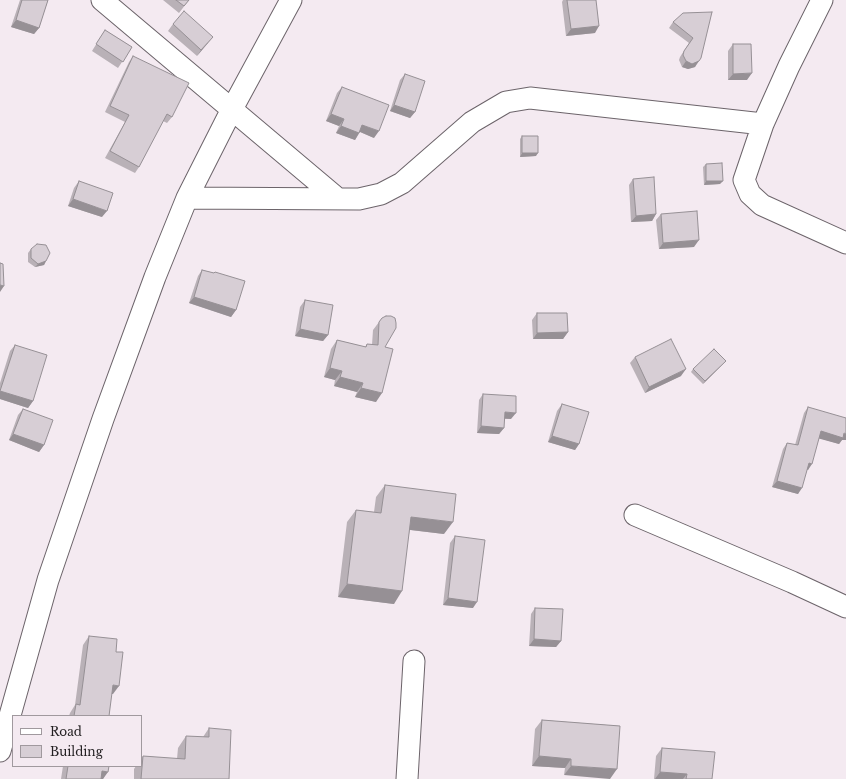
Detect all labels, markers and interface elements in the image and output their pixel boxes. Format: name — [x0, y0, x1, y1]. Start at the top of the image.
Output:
legend — [12, 715, 142, 767]
text: Road — [50, 724, 82, 739]
text: Building — [50, 744, 103, 759]

